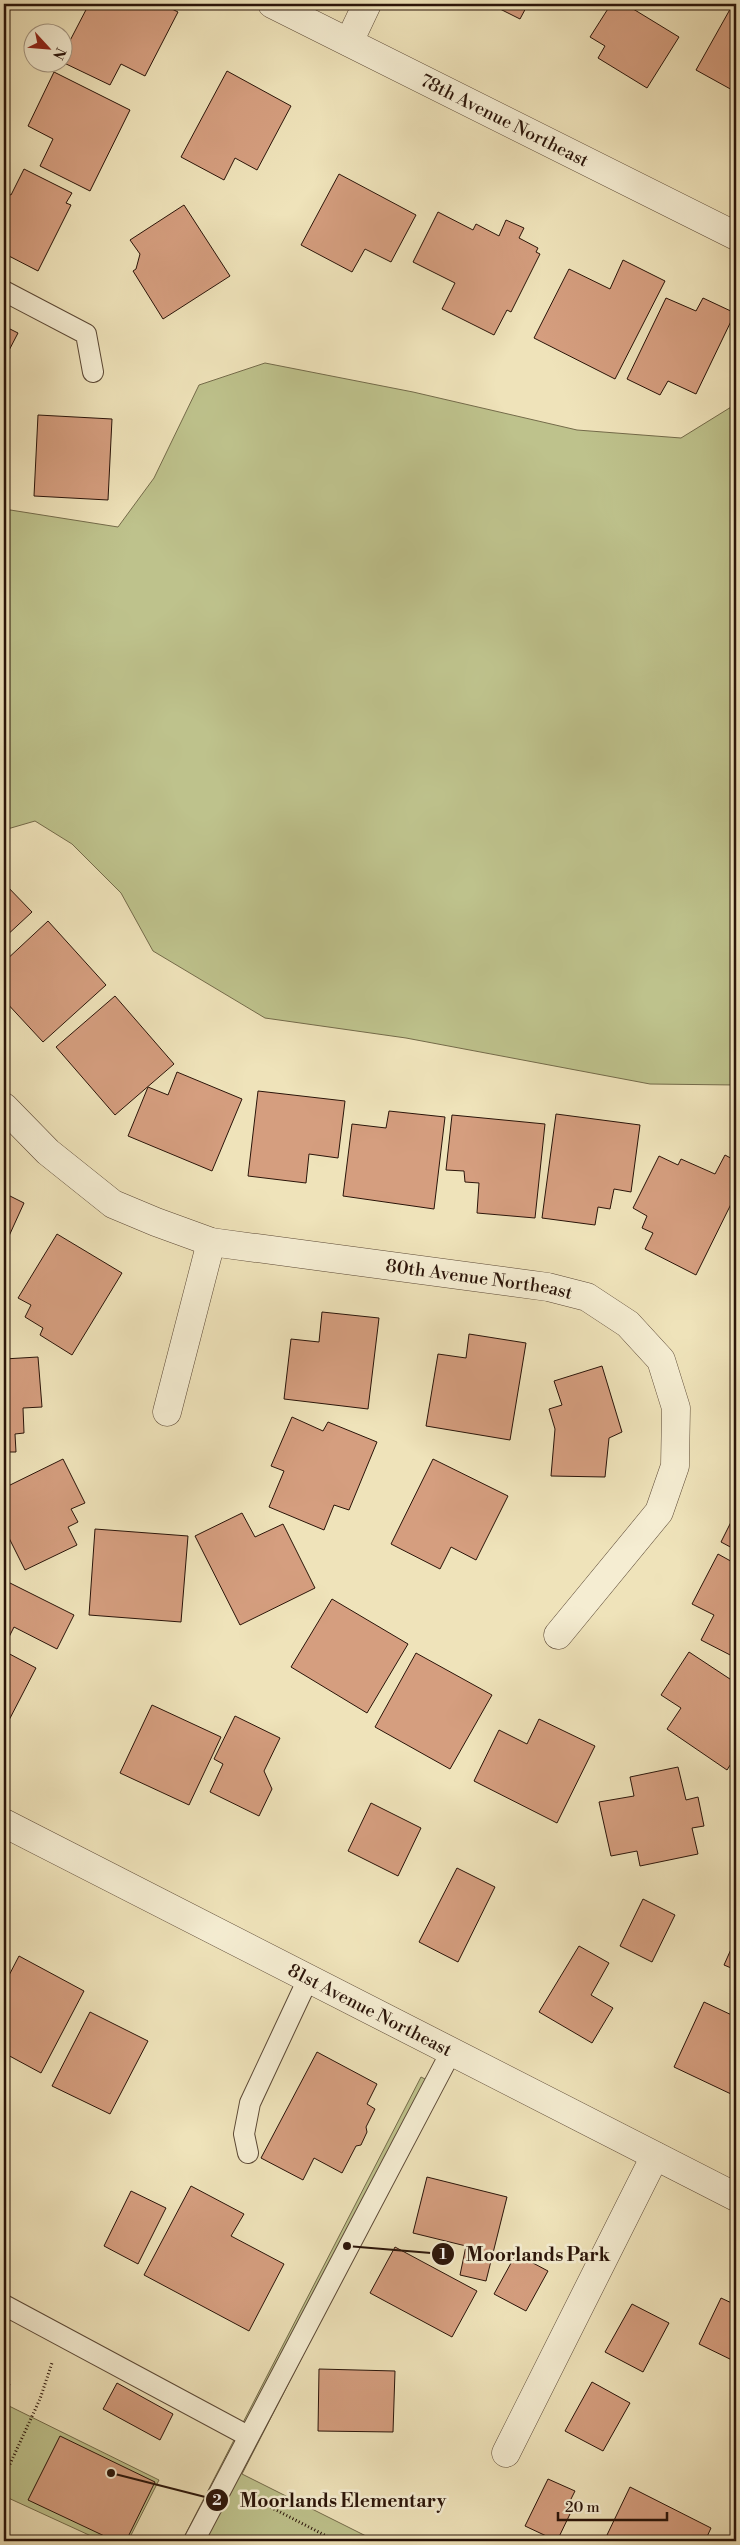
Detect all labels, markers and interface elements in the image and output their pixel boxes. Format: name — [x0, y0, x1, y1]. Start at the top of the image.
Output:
north arrow — [22, 22, 72, 72]
text: N — [48, 44, 69, 62]
street label: 78th Avenue Northeast — [416, 69, 593, 173]
street label: 80th Avenue Northeast — [384, 1254, 576, 1305]
street label: 81st Avenue Northeast — [284, 1959, 456, 2062]
callout: Moorlands Park — [431, 2237, 620, 2271]
text: Moorlands Park — [466, 2243, 610, 2267]
text: 1 — [439, 2245, 447, 2264]
callout: Moorlands Elementary — [204, 2483, 456, 2517]
text: Moorlands Elementary — [240, 2489, 447, 2513]
scale bar — [558, 2490, 666, 2522]
text: 2 — [212, 2491, 222, 2510]
text: 20 m — [565, 2498, 600, 2517]

